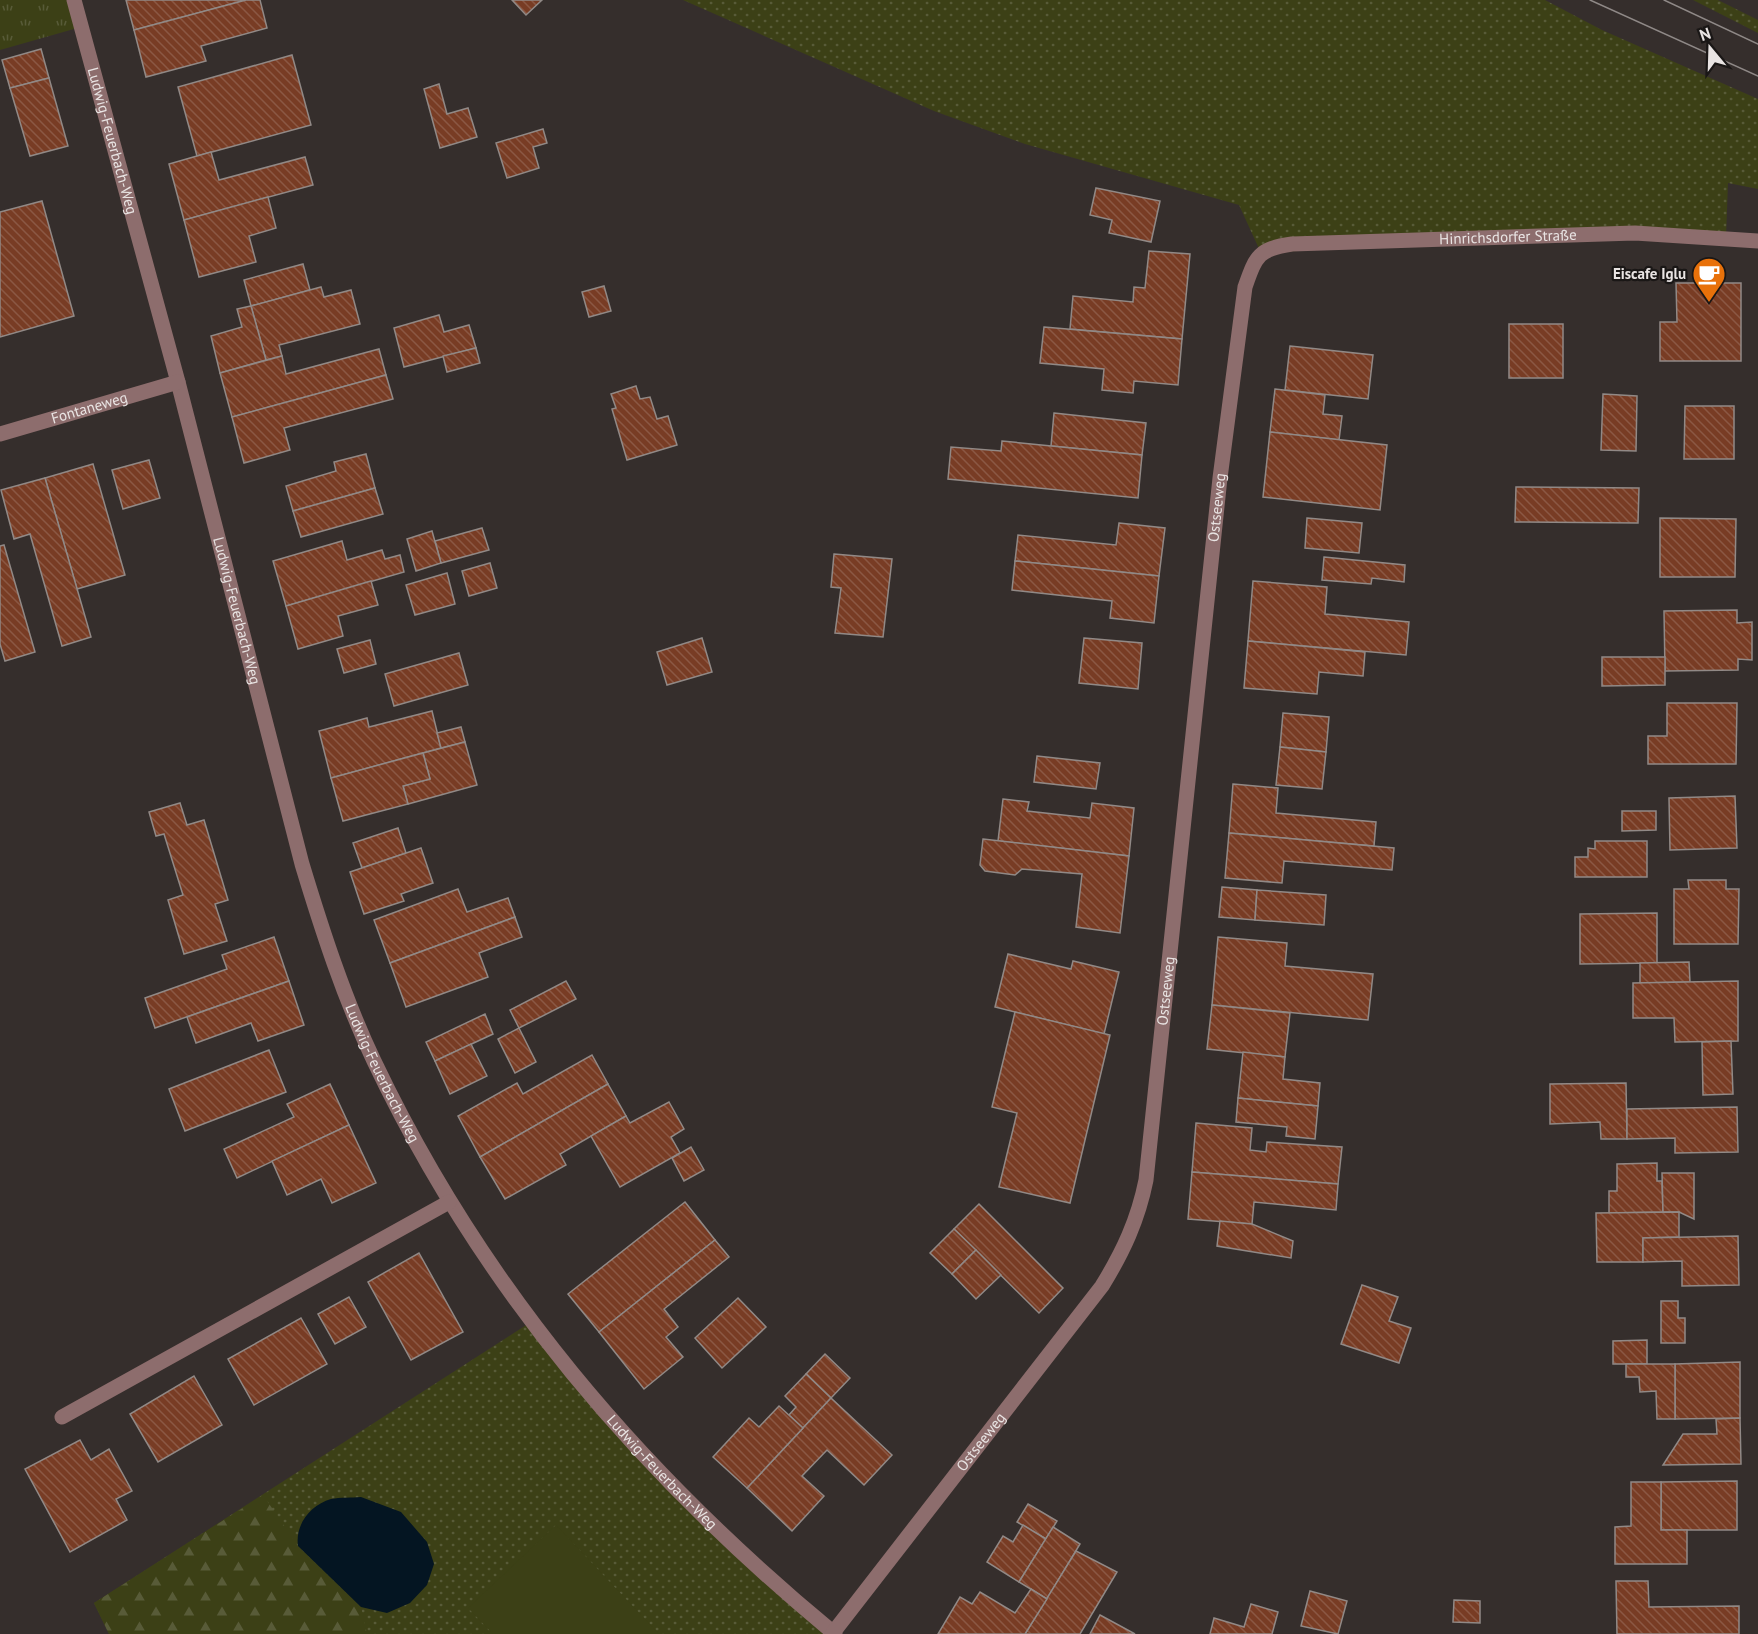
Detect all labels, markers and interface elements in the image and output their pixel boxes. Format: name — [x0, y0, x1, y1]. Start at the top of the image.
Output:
north arrow — [1680, 18, 1740, 78]
text: N — [1697, 23, 1713, 45]
street label: Ludwig-Feuerbach-Weg — [84, 65, 142, 216]
street label: Hinrichsdorfer Straße — [1439, 225, 1577, 248]
cafe icon: Eiscafe Iglu — [1691, 256, 1727, 303]
place label: Eiscafe Iglu — [1613, 264, 1686, 283]
street label: Fontaneweg — [49, 387, 130, 428]
street label: Ostseeweg — [1203, 472, 1230, 543]
street label: Ludwig-Feuerbach-Weg — [209, 535, 265, 686]
street label: Ostseeweg — [1152, 955, 1179, 1026]
street label: Ludwig-Feuerbach-Weg — [341, 1001, 424, 1146]
street label: Ostseeweg — [952, 1408, 1009, 1475]
street label: Ludwig-Feuerbach-Weg — [603, 1411, 722, 1533]

